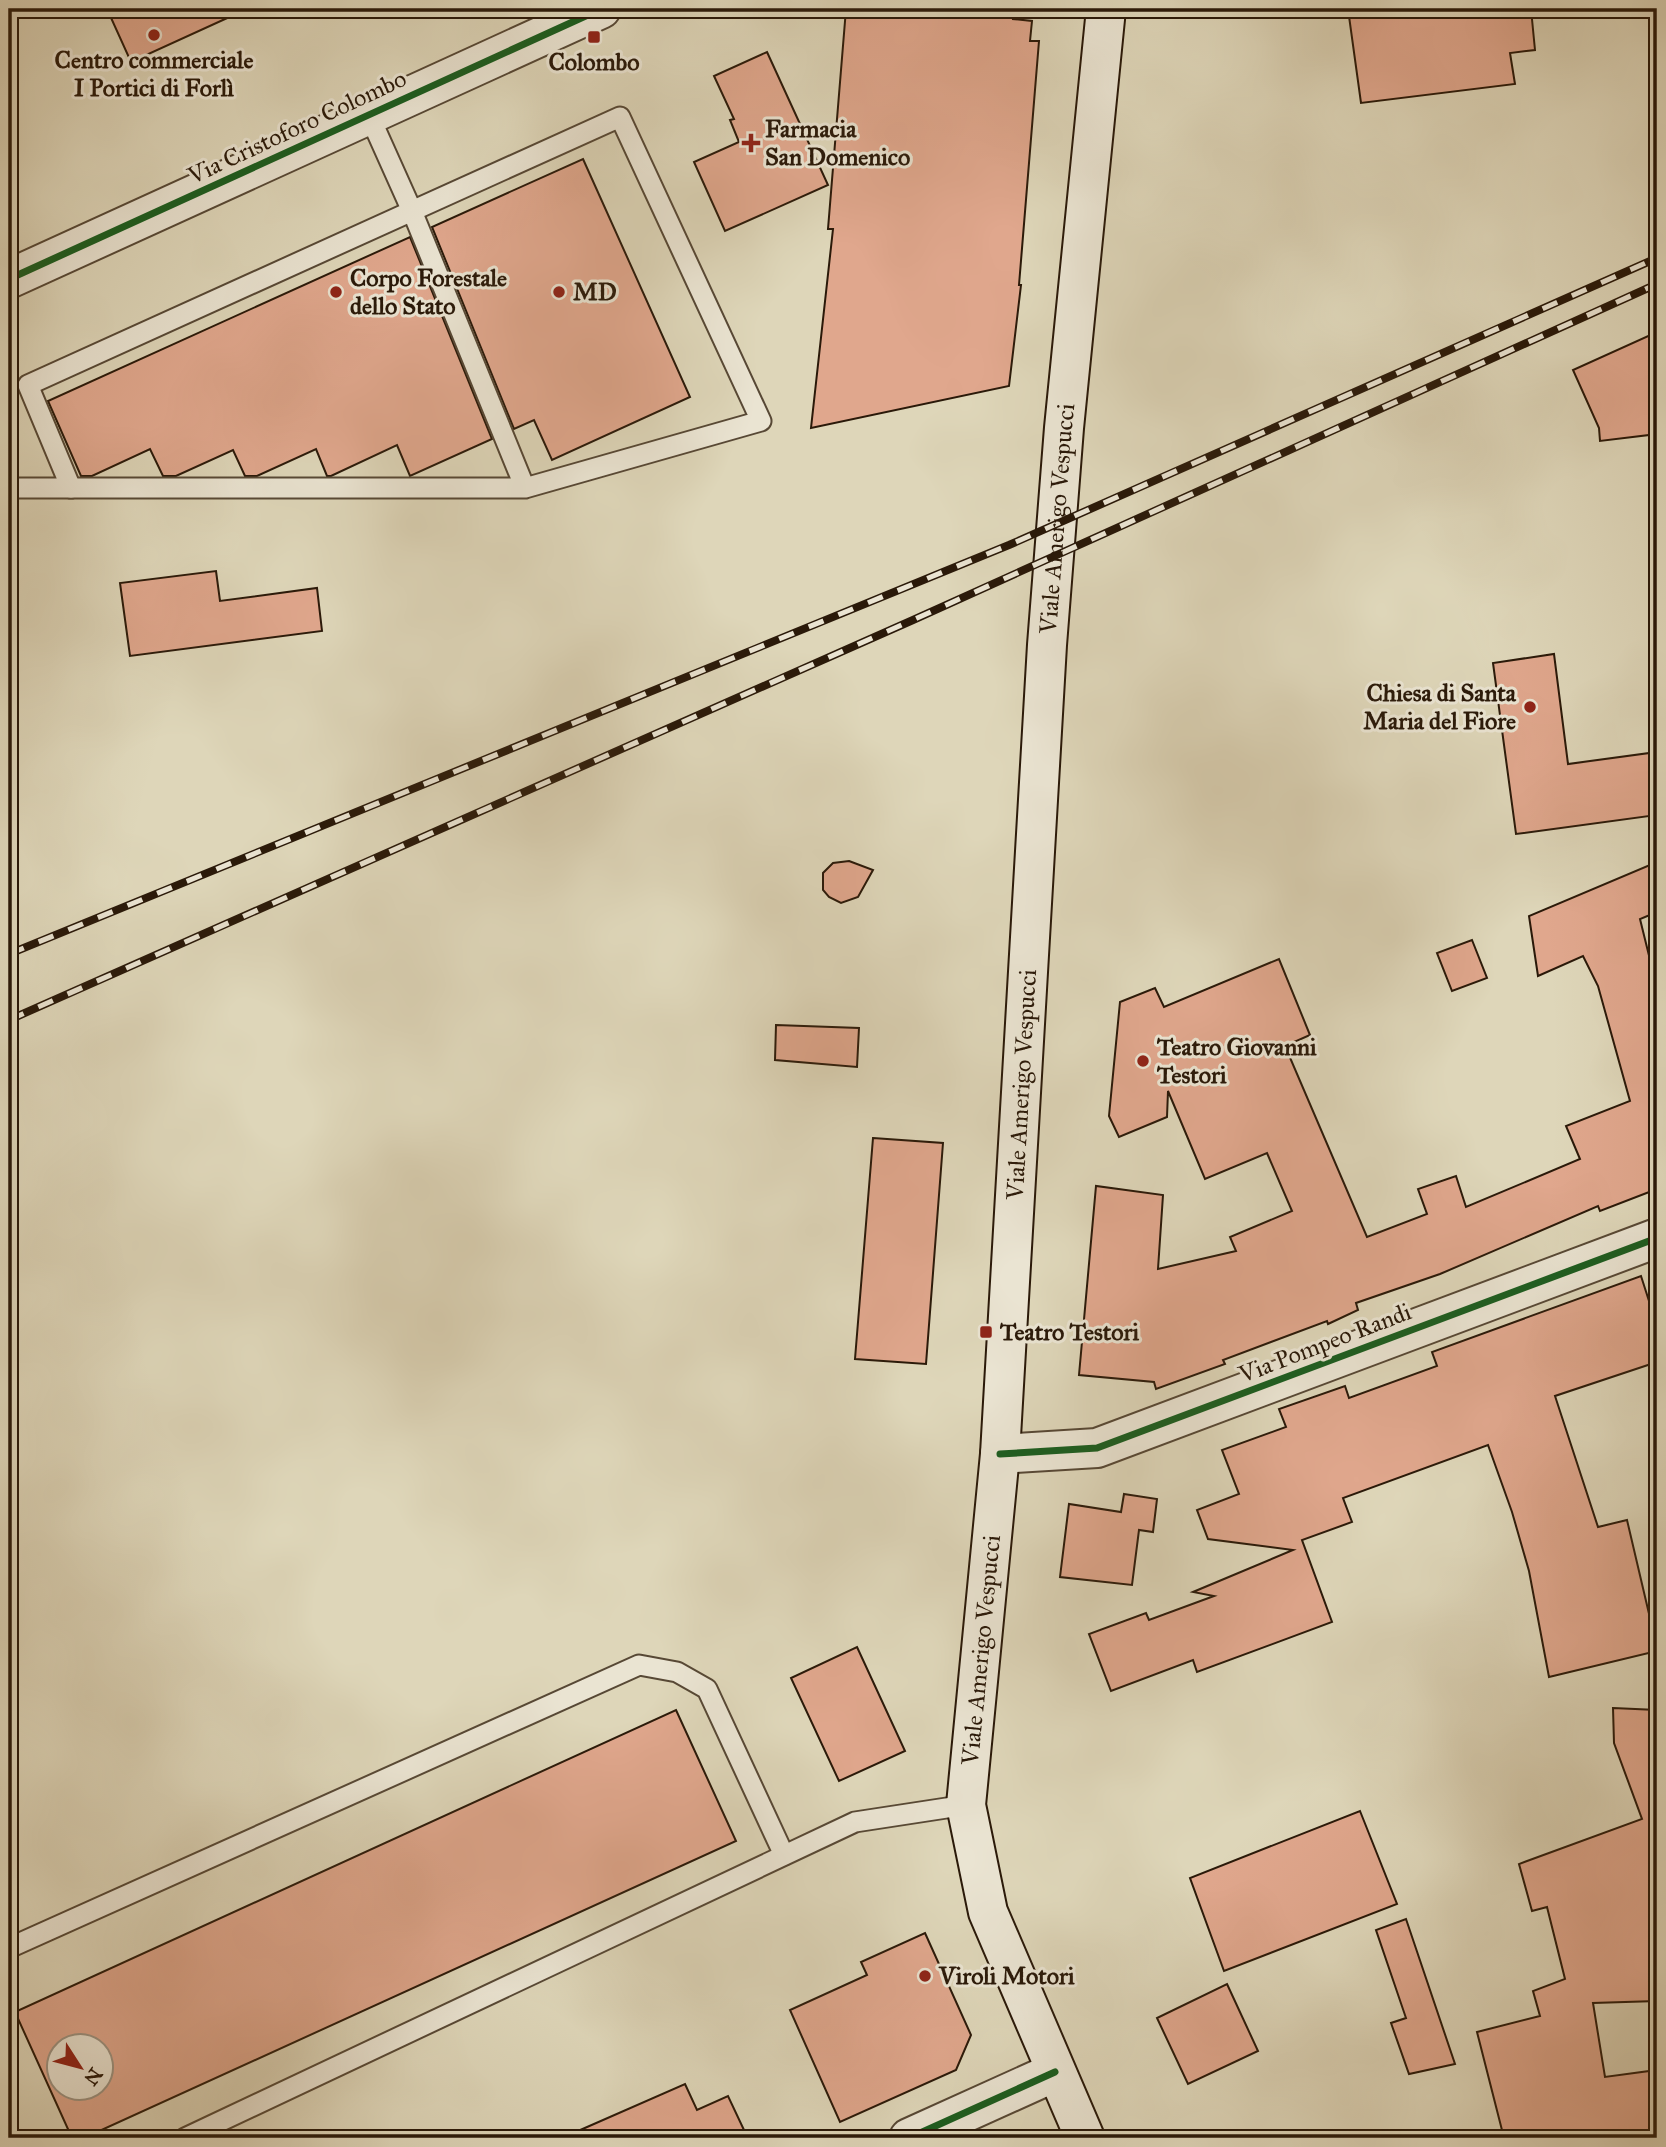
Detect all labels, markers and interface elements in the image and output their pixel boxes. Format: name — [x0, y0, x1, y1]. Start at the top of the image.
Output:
marker: Centro commerciale I Portici di Forlì — [146, 27, 162, 43]
marker: Colombo — [586, 29, 602, 45]
place label: Centro commerciale I Portici di Forlì — [55, 45, 253, 103]
place label: Colombo — [548, 47, 640, 77]
street label: Via Cristoforo Colombo — [182, 63, 411, 191]
place label: Farmacia San Domenico — [765, 114, 910, 172]
marker: Farmacia San Domenico — [743, 135, 759, 151]
place label: Corpo Forestale dello Stato — [350, 263, 507, 321]
place label: MD — [573, 277, 617, 307]
marker: Corpo Forestale dello Stato — [328, 284, 344, 300]
marker: MD — [551, 284, 567, 300]
street label: Viale Amerigo Vespucci — [1033, 402, 1081, 636]
place label: Chiesa di Santa Maria del Fiore — [1363, 678, 1517, 736]
marker: Chiesa di Santa Maria del Fiore — [1522, 699, 1538, 715]
street label: Viale Amerigo Vespucci — [1000, 968, 1043, 1202]
place label: Teatro Giovanni Testori — [1156, 1032, 1317, 1090]
marker: Teatro Giovanni Testori — [1135, 1053, 1151, 1069]
street label: Via Pompeo Randi — [1234, 1296, 1416, 1390]
place label: Teatro Testori — [999, 1317, 1139, 1347]
marker: Teatro Testori — [978, 1324, 994, 1340]
street label: Viale Amerigo Vespucci — [955, 1533, 1007, 1767]
place label: Viroli Motori — [938, 1961, 1075, 1991]
marker: Viroli Motori — [917, 1968, 933, 1984]
north arrow — [46, 2032, 116, 2102]
text: N — [79, 2063, 107, 2090]

